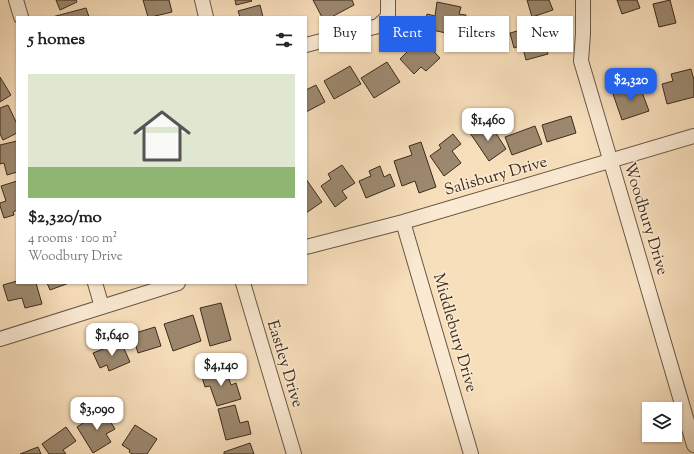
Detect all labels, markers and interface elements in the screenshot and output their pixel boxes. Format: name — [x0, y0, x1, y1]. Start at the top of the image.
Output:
chip: Buy — [319, 16, 371, 52]
chip: Rent — [379, 16, 436, 52]
chip: Filters — [444, 16, 509, 52]
chip: New — [517, 16, 573, 52]
text: 5 homes — [28, 28, 85, 52]
icon: filters — [273, 29, 295, 51]
pin: $2,320 — [598, 68, 664, 102]
text: $2,320 — [614, 72, 648, 90]
icon: home — [126, 100, 198, 172]
pin: $1,460 — [455, 108, 521, 142]
text: $1,460 — [471, 112, 505, 130]
street label: Salisbury Drive — [442, 151, 550, 203]
street label: Woodbury Drive — [617, 160, 673, 278]
text: $2,320/mo — [28, 206, 102, 230]
text: 4 rooms · 100 m² — [28, 230, 117, 248]
text: Woodbury Drive — [28, 248, 123, 266]
street label: Middlebury Drive — [426, 271, 482, 395]
street label: Eastley Drive — [260, 318, 308, 410]
pin: $1,640 — [79, 323, 145, 357]
text: $1,640 — [95, 327, 129, 345]
pin: $4,140 — [188, 353, 254, 387]
text: $4,140 — [204, 357, 238, 375]
pin: $3,090 — [64, 397, 130, 431]
text: $3,090 — [79, 401, 115, 419]
map controls — [642, 402, 682, 442]
button: layers — [642, 402, 682, 442]

